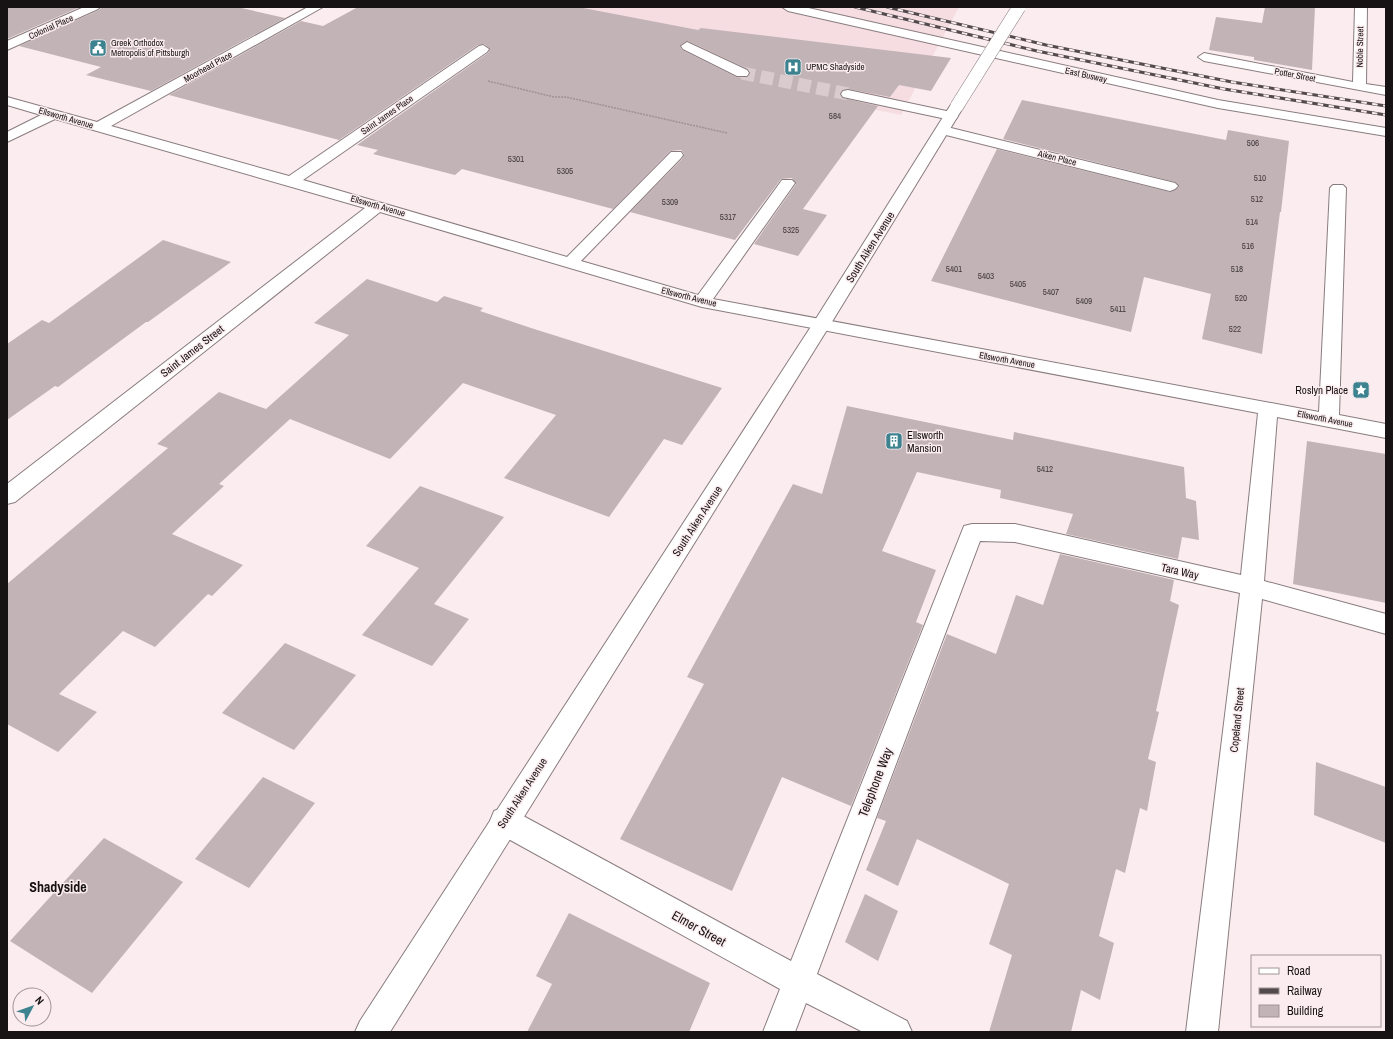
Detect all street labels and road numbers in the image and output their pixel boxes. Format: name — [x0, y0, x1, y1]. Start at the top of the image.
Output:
street label: Colonial Place — [27, 12, 75, 42]
street label: Noble Street — [1354, 26, 1366, 68]
street label: Moorhead Place — [182, 49, 234, 85]
street label: East Busway — [1064, 64, 1108, 86]
street label: Potter Street — [1274, 65, 1316, 85]
street label: Saint James Place — [358, 92, 416, 138]
street label: Ellsworth Avenue — [37, 104, 95, 132]
street label: Aiken Place — [1035, 147, 1078, 169]
street label: Ellsworth Avenue — [349, 192, 407, 220]
street label: South Aiken Avenue — [843, 209, 897, 285]
street label: Ellsworth Avenue — [660, 284, 718, 310]
street label: Saint James Street — [157, 322, 227, 380]
street label: Ellsworth Avenue — [978, 349, 1036, 371]
street label: Ellsworth Avenue — [1296, 408, 1354, 430]
street label: South Aiken Avenue — [669, 483, 725, 559]
street label: Tara Way — [1160, 560, 1201, 582]
street label: Copeland Street — [1227, 686, 1247, 753]
street label: Telephone Way — [854, 744, 897, 819]
street label: South Aiken Avenue — [494, 755, 550, 831]
street label: Elmer Street — [669, 907, 729, 950]

